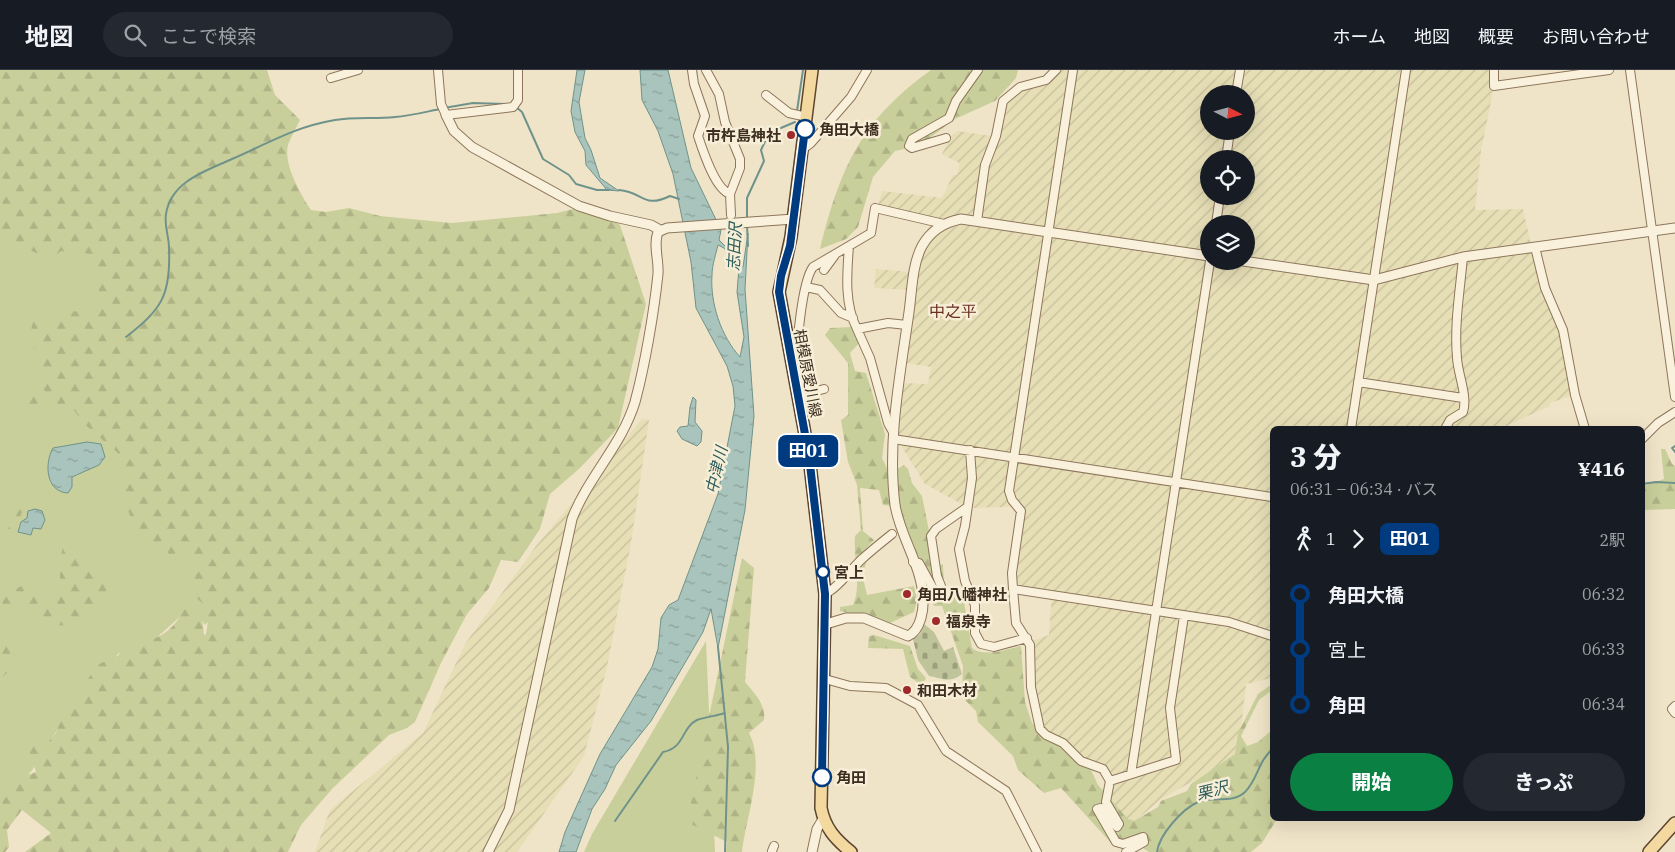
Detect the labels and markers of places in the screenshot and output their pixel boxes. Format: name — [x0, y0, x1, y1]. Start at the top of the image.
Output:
marker: 角田大橋 — [795, 119, 815, 139]
place label: 角田大橋 — [819, 120, 880, 139]
place label: 市杵島神社 — [706, 126, 781, 145]
marker: 市杵島神社 — [785, 129, 797, 141]
place label: 宮上 — [834, 563, 864, 582]
marker: 宮上 — [816, 565, 830, 579]
place label: 角田八幡神社 — [917, 585, 1007, 604]
marker: 角田八幡神社 — [901, 588, 913, 600]
place label: 福泉寺 — [945, 612, 991, 631]
marker: 福泉寺 — [930, 615, 942, 627]
place label: 和田木材 — [917, 681, 977, 700]
marker: 和田木材 — [901, 684, 913, 696]
marker: 角田 — [812, 767, 832, 787]
place label: 角田 — [836, 768, 866, 787]

